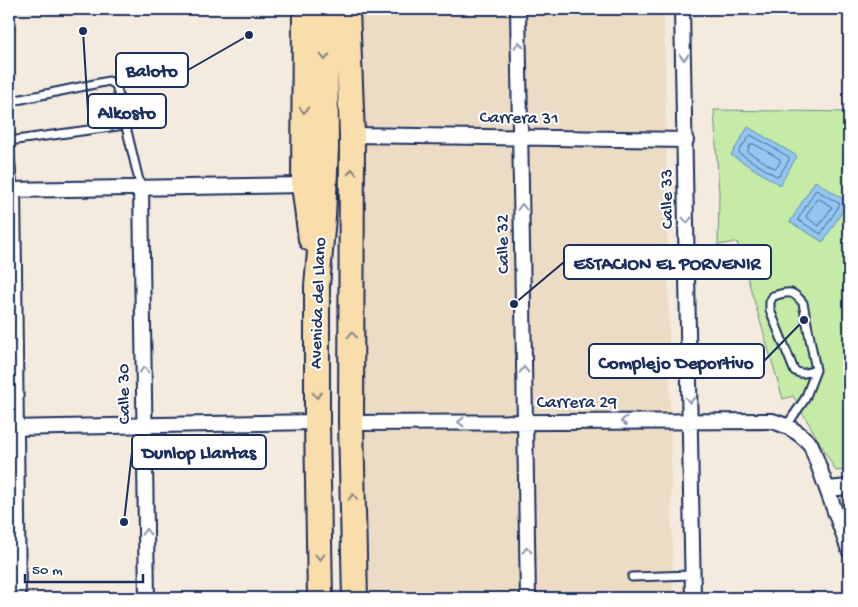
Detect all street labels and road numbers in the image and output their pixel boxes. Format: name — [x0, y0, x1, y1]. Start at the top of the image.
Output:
street label: Carrera 31 — [479, 108, 559, 130]
street label: Calle 33 — [657, 169, 679, 229]
street label: Calle 32 — [493, 214, 515, 274]
street label: Avenida del Llano — [306, 237, 332, 369]
street label: Calle 30 — [114, 363, 136, 425]
street label: Carrera 29 — [537, 393, 617, 414]

